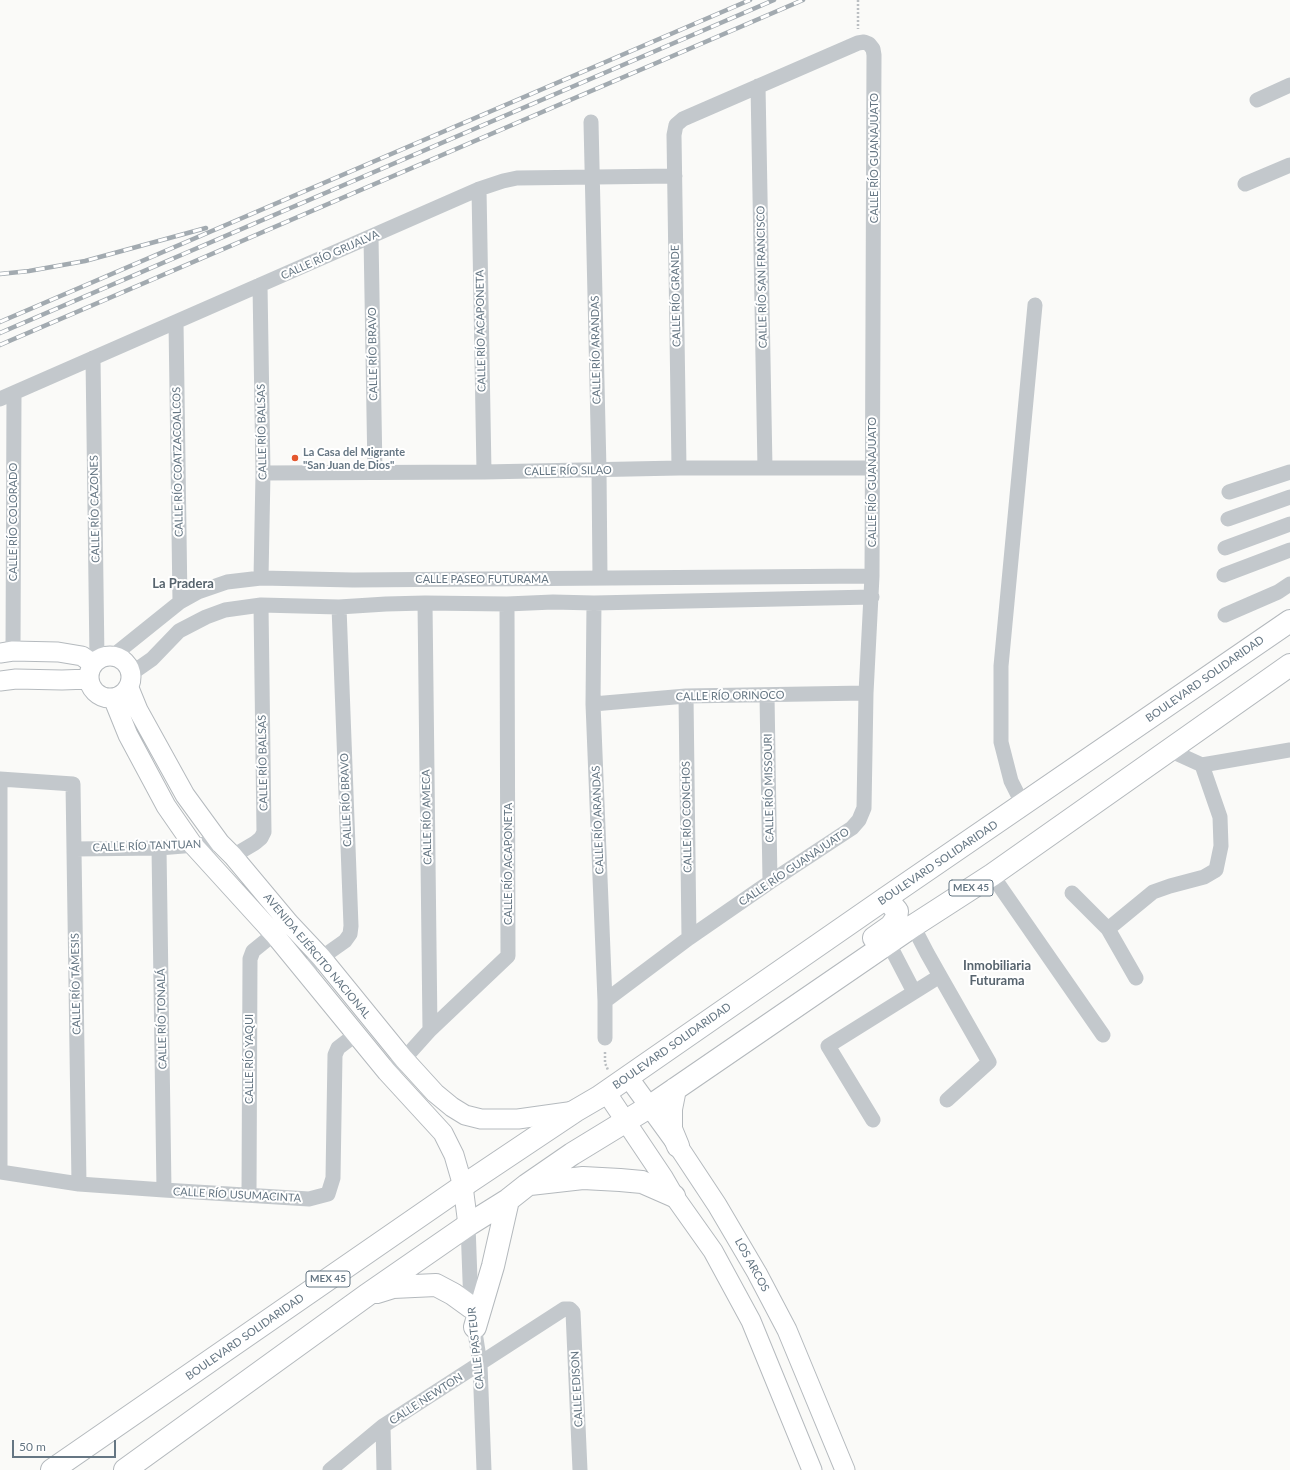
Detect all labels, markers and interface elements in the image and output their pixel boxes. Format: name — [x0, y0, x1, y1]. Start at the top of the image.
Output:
street label: CALLE RÍO GUANAJUATO — [867, 93, 881, 223]
street label: CALLE RÍO SAN FRANCISCO — [754, 206, 770, 348]
street label: CALLE RÍO GRIJALVA — [279, 227, 381, 283]
street label: CALLE RÍO GRANDE — [669, 245, 683, 347]
street label: CALLE RÍO ACAPONETA — [473, 270, 489, 392]
street label: CALLE RÍO ARANDAS — [588, 296, 604, 404]
street label: CALLE RÍO BRAVO — [366, 307, 380, 401]
street label: CALLE RÍO BALSAS — [255, 384, 269, 480]
street label: CALLE RÍO COATZACOALCOS — [170, 387, 186, 537]
street label: CALLE RÍO GUANAJUATO — [865, 417, 879, 547]
place label: La Casa del Migrante "San Juan de Dios" — [303, 445, 405, 471]
marker: La Casa del Migrante "San Juan de Dios" — [290, 453, 300, 463]
street label: CALLE RÍO CAZONES — [87, 455, 103, 563]
street label: CALLE RÍO COLORADO — [6, 463, 20, 581]
street label: CALLE RÍO SILAO — [524, 464, 612, 478]
street label: CALLE PASEO FUTURAMA — [415, 572, 549, 586]
district label: La Pradera — [152, 576, 214, 592]
street label: BOULEVARD SOLIDARIDAD — [1143, 633, 1267, 725]
street label: CALLE RÍO ORINOCO — [675, 688, 785, 704]
street label: CALLE RÍO BALSAS — [256, 715, 270, 811]
street label: CALLE RÍO MISSOURI — [761, 733, 777, 843]
street label: CALLE RÍO BRAVO — [338, 753, 354, 847]
street label: CALLE RÍO CONCHOS — [679, 761, 695, 873]
street label: CALLE RÍO ARANDAS — [590, 766, 606, 874]
street label: CALLE RÍO AMECA — [420, 769, 434, 865]
street label: CALLE RÍO ACAPONETA — [501, 803, 515, 925]
street label: BOULEVARD SOLIDARIDAD — [876, 818, 1000, 908]
street label: CALLE RÍO GUANAJUATO — [736, 825, 852, 909]
street label: CALLE RÍO TANTUAN — [92, 838, 202, 854]
road number: MEX 45 — [949, 880, 993, 896]
street label: AVENIDA EJÉRCITO NACIONAL — [261, 891, 373, 1021]
street label: CALLE RÍO TÁMESIS — [69, 933, 83, 1035]
district label: Inmobiliaria Futurama — [963, 958, 1031, 989]
street label: CALLE RÍO TONALÁ — [155, 969, 169, 1069]
street label: BOULEVARD SOLIDARIDAD — [610, 1000, 734, 1092]
street label: CALLE RÍO YAQUI — [242, 1014, 256, 1104]
street label: CALLE RÍO USUMACINTA — [173, 1185, 301, 1205]
street label: LOS ARCOS — [732, 1236, 772, 1294]
road number: MEX 45 — [306, 1271, 350, 1287]
street label: BOULEVARD SOLIDARIDAD — [183, 1291, 307, 1383]
street label: CALLE PASTEUR — [465, 1306, 487, 1390]
street label: CALLE EDISON — [568, 1351, 586, 1427]
street label: CALLE NEWTON — [387, 1370, 465, 1428]
scale bar — [14, 1432, 118, 1458]
text: 50 m — [19, 1439, 46, 1454]

